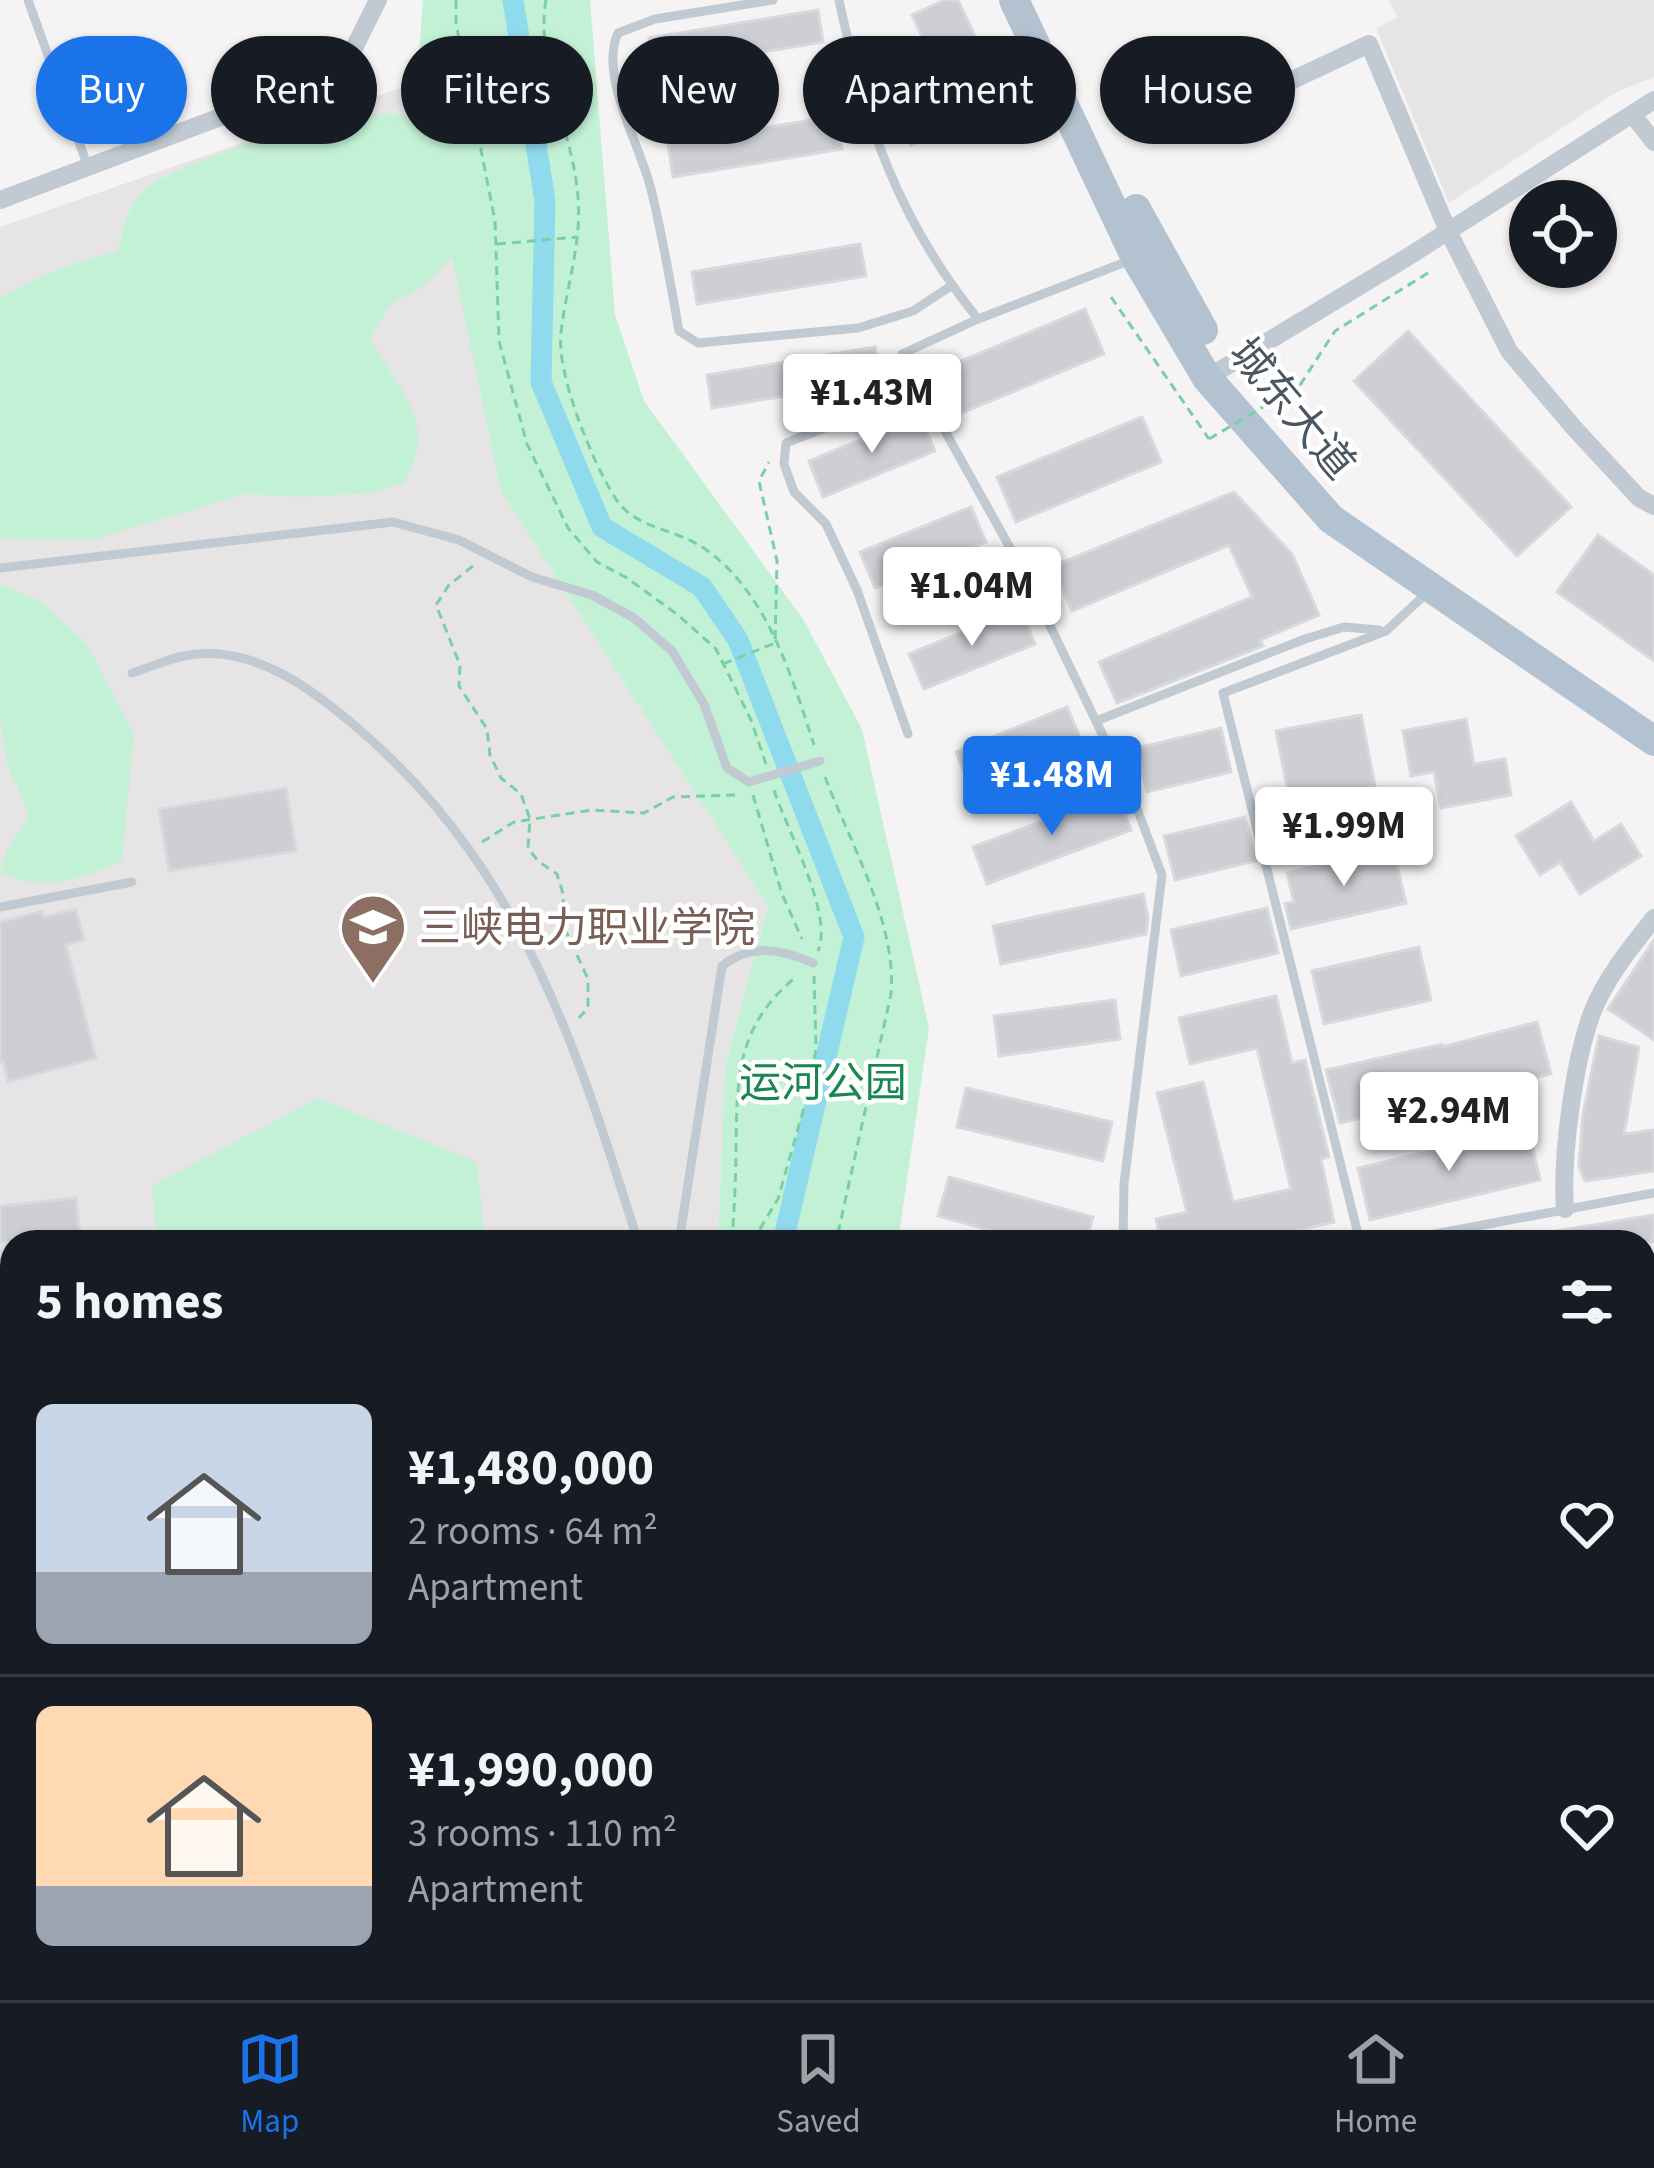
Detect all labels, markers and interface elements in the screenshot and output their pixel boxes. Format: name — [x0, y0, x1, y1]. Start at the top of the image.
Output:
chip: Buy — [36, 36, 187, 144]
chip: Rent — [211, 36, 377, 144]
chip: Filters — [401, 36, 593, 144]
chip: New — [617, 36, 779, 144]
chip: Apartment — [803, 36, 1076, 144]
chip: House — [1100, 36, 1295, 144]
map controls — [1509, 180, 1617, 288]
button: locate — [1509, 180, 1617, 288]
street label: 城东大道 — [1214, 326, 1368, 493]
pin: ¥1.43M — [774, 354, 970, 456]
text: ¥1.43M — [810, 365, 934, 421]
pin: ¥1.04M — [874, 547, 1070, 649]
text: ¥1.04M — [910, 558, 1034, 614]
pin: ¥1.48M — [954, 736, 1150, 838]
text: ¥1.48M — [990, 747, 1114, 803]
pin: ¥1.99M — [1246, 787, 1442, 889]
text: ¥1.99M — [1282, 798, 1406, 854]
school or university icon: 三峡电力职业学院 — [338, 892, 408, 986]
place label: 三峡电力职业学院 — [419, 899, 755, 959]
park label: 运河公园 — [739, 1054, 907, 1114]
pin: ¥2.94M — [1351, 1072, 1547, 1174]
text: ¥2.94M — [1387, 1083, 1511, 1139]
text: 5 homes — [36, 1266, 223, 1338]
icon: filters — [1554, 1269, 1620, 1335]
text: ¥1,480,000 — [408, 1432, 654, 1504]
icon: home — [132, 1452, 276, 1596]
icon: heart — [1554, 1491, 1620, 1557]
text: 2 rooms · 64 m² — [408, 1504, 658, 1560]
text: Apartment — [408, 1560, 583, 1616]
text: ¥1,990,000 — [408, 1734, 654, 1806]
icon: home — [132, 1754, 276, 1898]
icon: heart — [1554, 1793, 1620, 1859]
text: 3 rooms · 110 m² — [408, 1806, 677, 1862]
text: Apartment — [408, 1862, 583, 1918]
tab: Map — [237, 2026, 303, 2145]
tab: Saved — [776, 2026, 861, 2145]
tab: Home — [1334, 2026, 1417, 2145]

